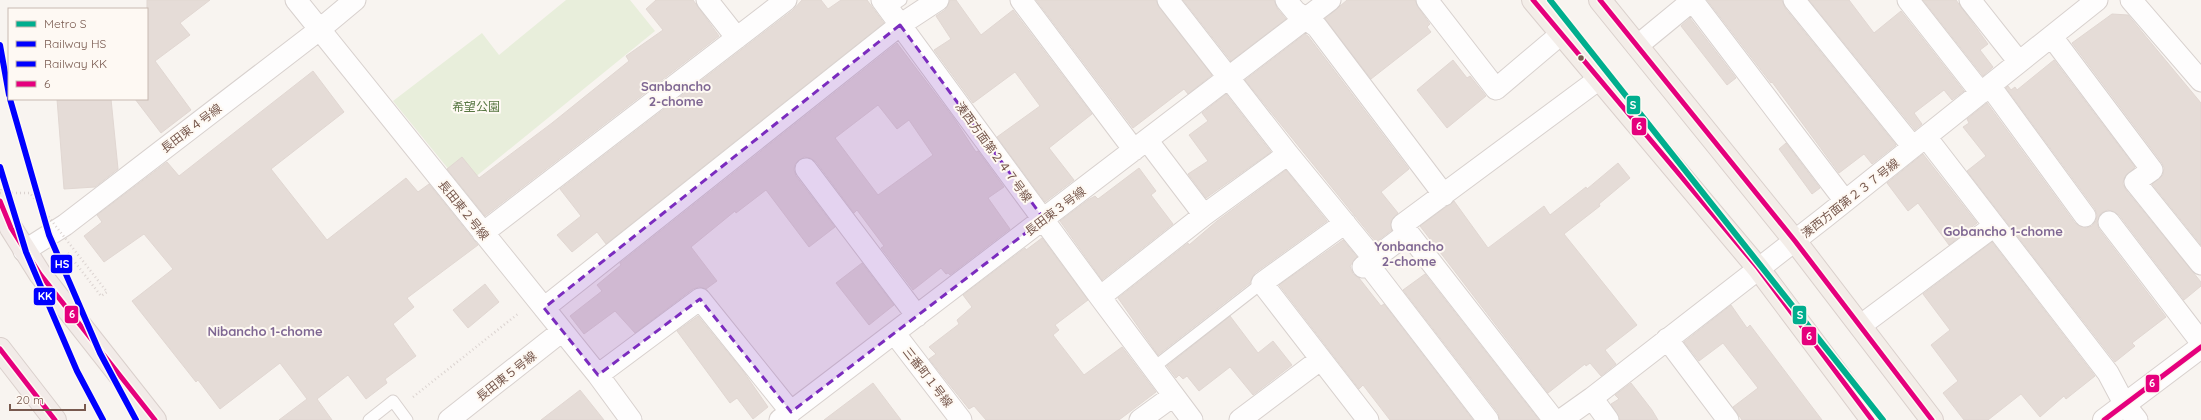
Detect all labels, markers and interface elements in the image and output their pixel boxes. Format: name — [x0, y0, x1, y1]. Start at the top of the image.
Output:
legend — [8, 8, 148, 100]
text: Metro S — [44, 16, 87, 31]
text: Railway HS — [44, 36, 107, 51]
unlabelled marker — [1576, 53, 1586, 63]
text: Railway KK — [44, 56, 107, 71]
text: 6 — [44, 76, 51, 91]
district label: Sanbancho 2-chome — [641, 78, 711, 109]
line badge: S — [1626, 95, 1641, 115]
text: S — [1630, 98, 1637, 112]
park label: 希望公園 — [452, 99, 500, 114]
street label: 湊西方面第２４７号線 — [953, 99, 1035, 205]
street label: 長田東４号線 — [158, 100, 224, 156]
line badge: 6 — [1631, 117, 1647, 136]
text: 6 — [1636, 119, 1642, 133]
street label: 湊西方面第２３７号線 — [1798, 155, 1902, 241]
street label: 長田東２号線 — [436, 177, 492, 243]
street label: 長田東３号線 — [1022, 183, 1088, 239]
district label: Gobancho 1-chome — [1943, 223, 2063, 239]
district label: Yonbancho 2-chome — [1374, 238, 1444, 269]
line badge: HS — [50, 254, 73, 274]
text: HS — [55, 257, 70, 271]
line badge: KK — [33, 287, 56, 306]
text: KK — [38, 289, 52, 303]
line badge: 6 — [64, 305, 79, 324]
line badge: S — [1792, 305, 1807, 325]
text: 6 — [69, 307, 75, 321]
text: S — [1797, 308, 1804, 322]
district label: Nibancho 1-chome — [207, 323, 323, 339]
line badge: 6 — [1801, 326, 1817, 346]
text: 6 — [1806, 329, 1812, 343]
street label: 三番町１号線 — [900, 344, 956, 410]
street label: 長田東５号線 — [473, 348, 539, 404]
line badge: 6 — [2145, 374, 2160, 393]
text: 6 — [2149, 376, 2155, 390]
scale bar — [10, 386, 85, 412]
text: 20 m — [16, 392, 44, 407]

